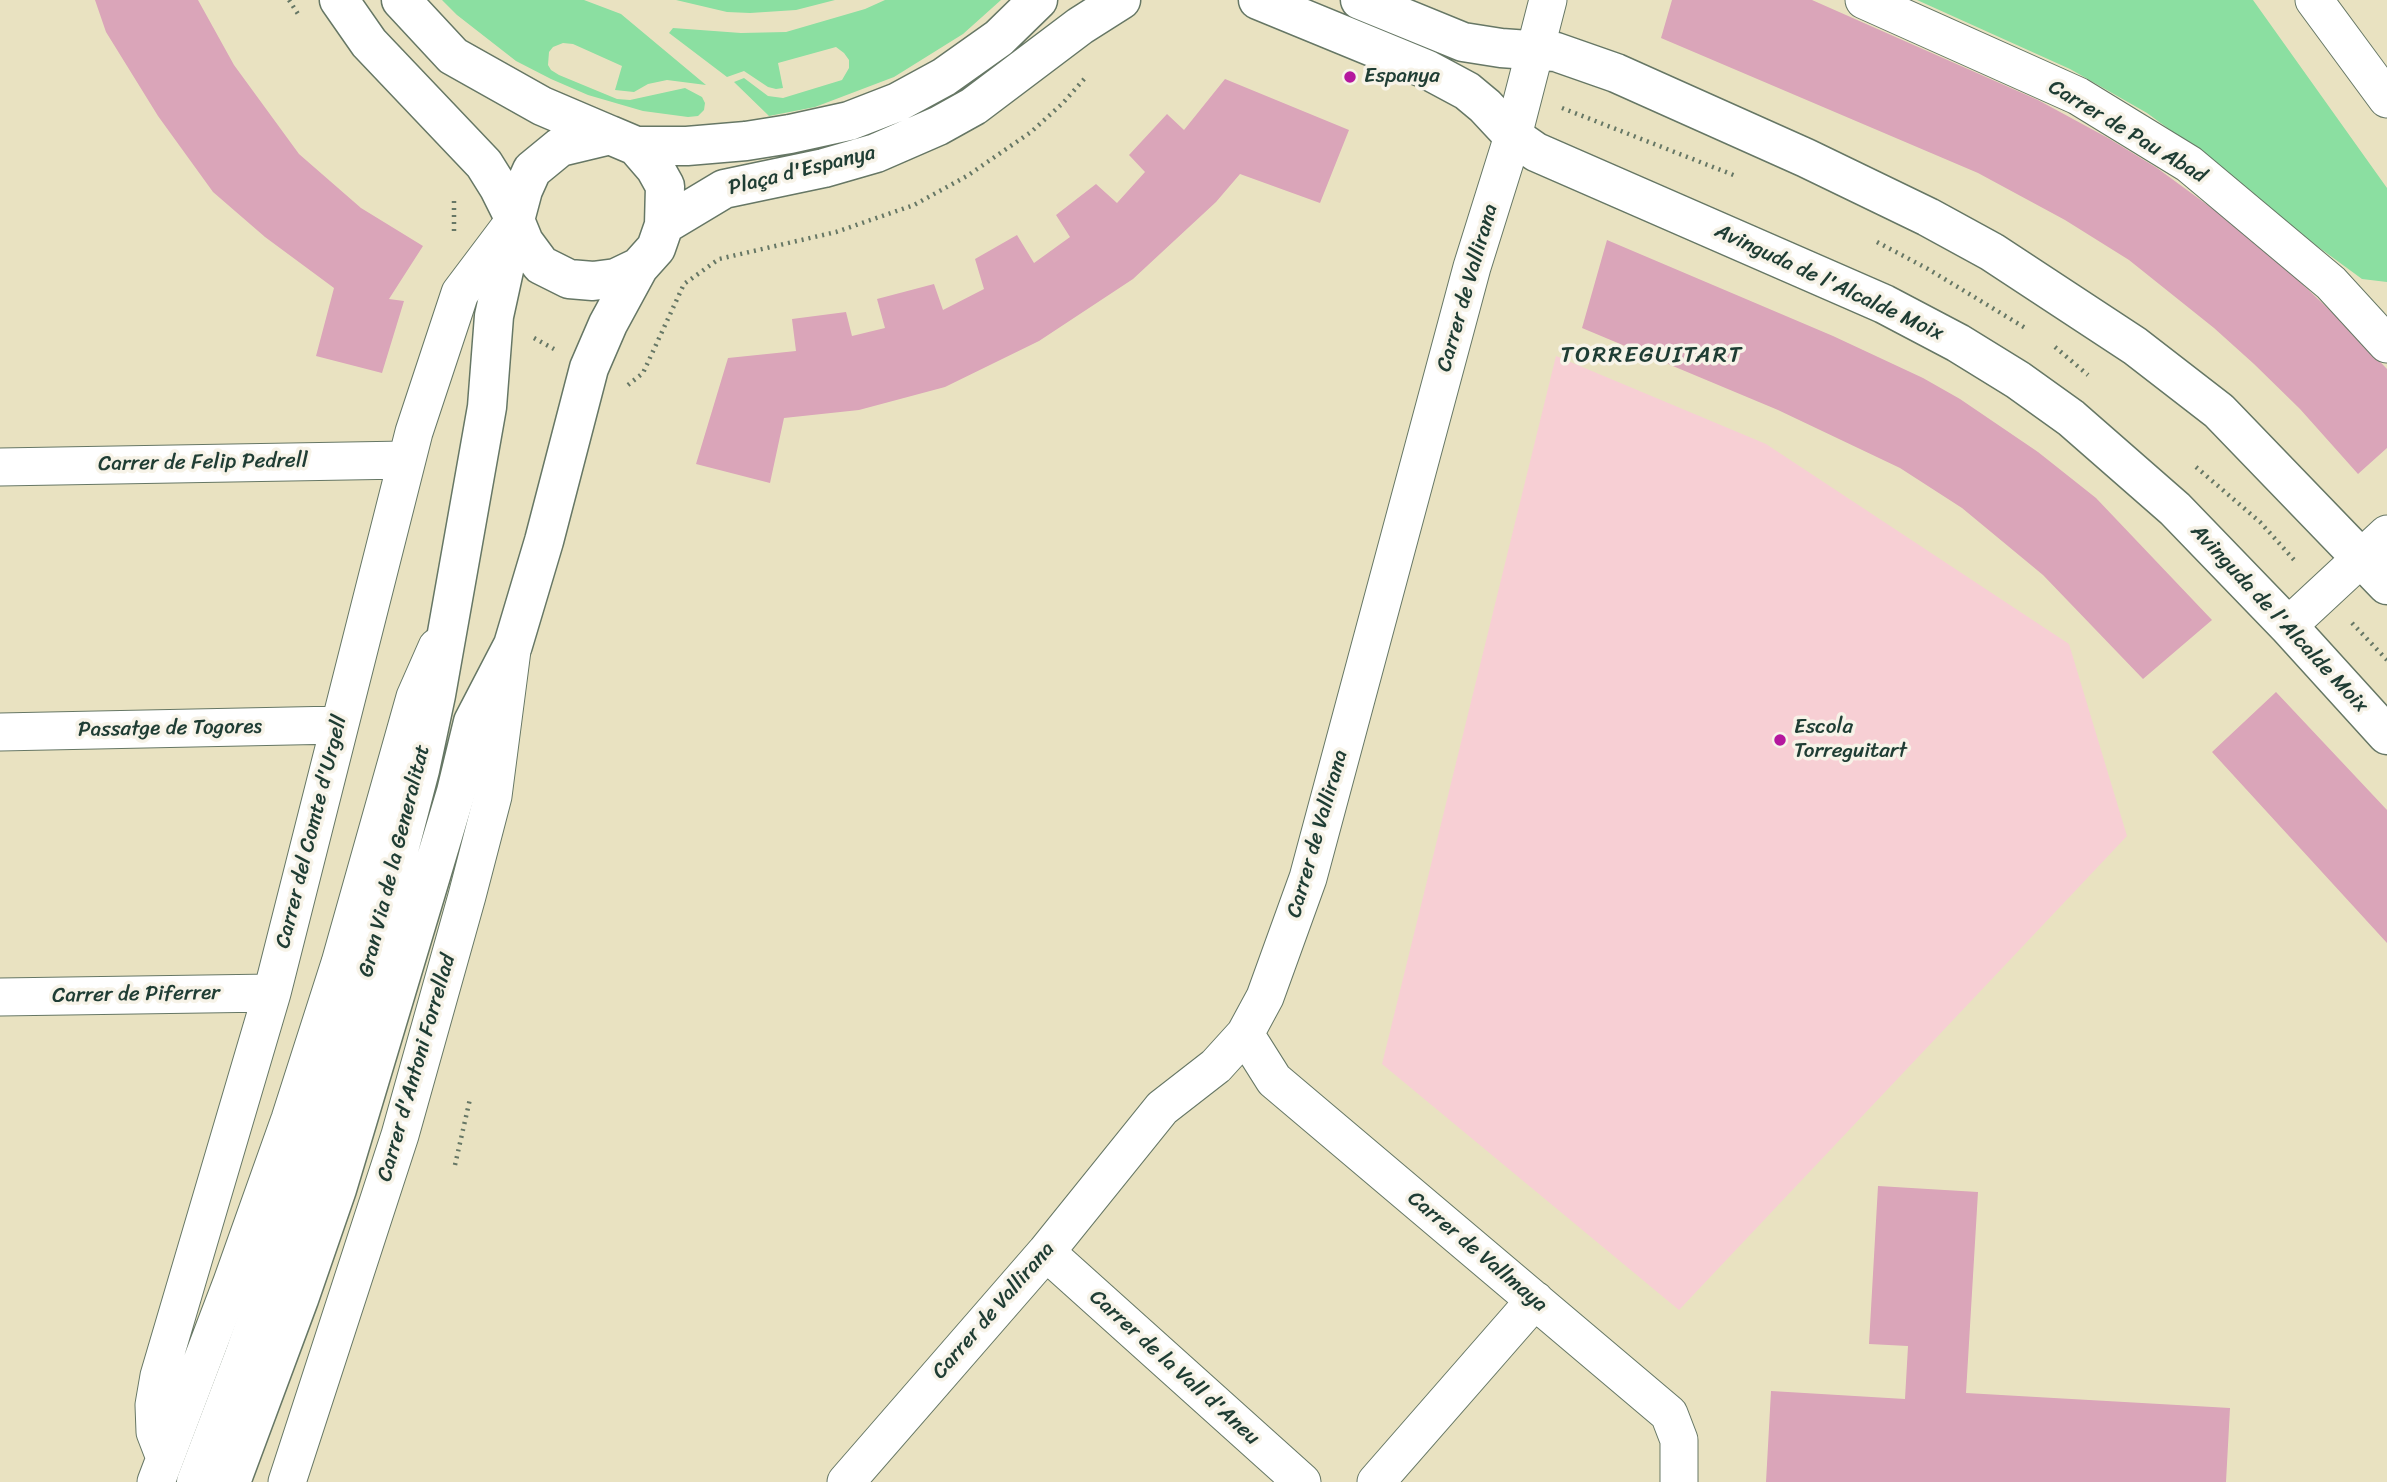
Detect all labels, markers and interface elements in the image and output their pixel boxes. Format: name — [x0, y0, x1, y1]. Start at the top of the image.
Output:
place label: Espanya — [1364, 64, 1440, 90]
marker: Espanya — [1342, 69, 1358, 85]
street label: Carrer de Pau Abad — [2043, 75, 2211, 189]
street label: Plaça d'Espanya — [726, 141, 878, 201]
street label: Carrer de Vallirana — [1432, 201, 1504, 375]
street label: Avinguda de l'Alcalde Moix — [1711, 219, 1947, 347]
district label: TORREGUITART — [1563, 342, 1741, 370]
street label: Carrer de Felip Pedrell — [98, 449, 308, 477]
street label: Avinguda de l'Alcalde Moix — [2185, 519, 2373, 719]
street label: Carrer del Comte d'Urgell — [271, 713, 353, 951]
street label: Passatge de Togores — [78, 715, 262, 743]
place label: Escola Torreguitart — [1794, 715, 1907, 765]
marker: Escola Torreguitart — [1772, 732, 1788, 748]
street label: Gran Via de la Generalitat — [354, 742, 436, 980]
street label: Carrer de Vallirana — [1282, 747, 1354, 921]
street label: Carrer d'Antoni Forrellad — [372, 951, 462, 1185]
street label: Carrer de Piferrer — [52, 981, 220, 1009]
street label: Carrer de Vallmaya — [1402, 1186, 1552, 1318]
street label: Carrer de Vallirana — [928, 1237, 1060, 1385]
street label: Carrer de la Vall d'Aneu — [1084, 1285, 1264, 1451]

